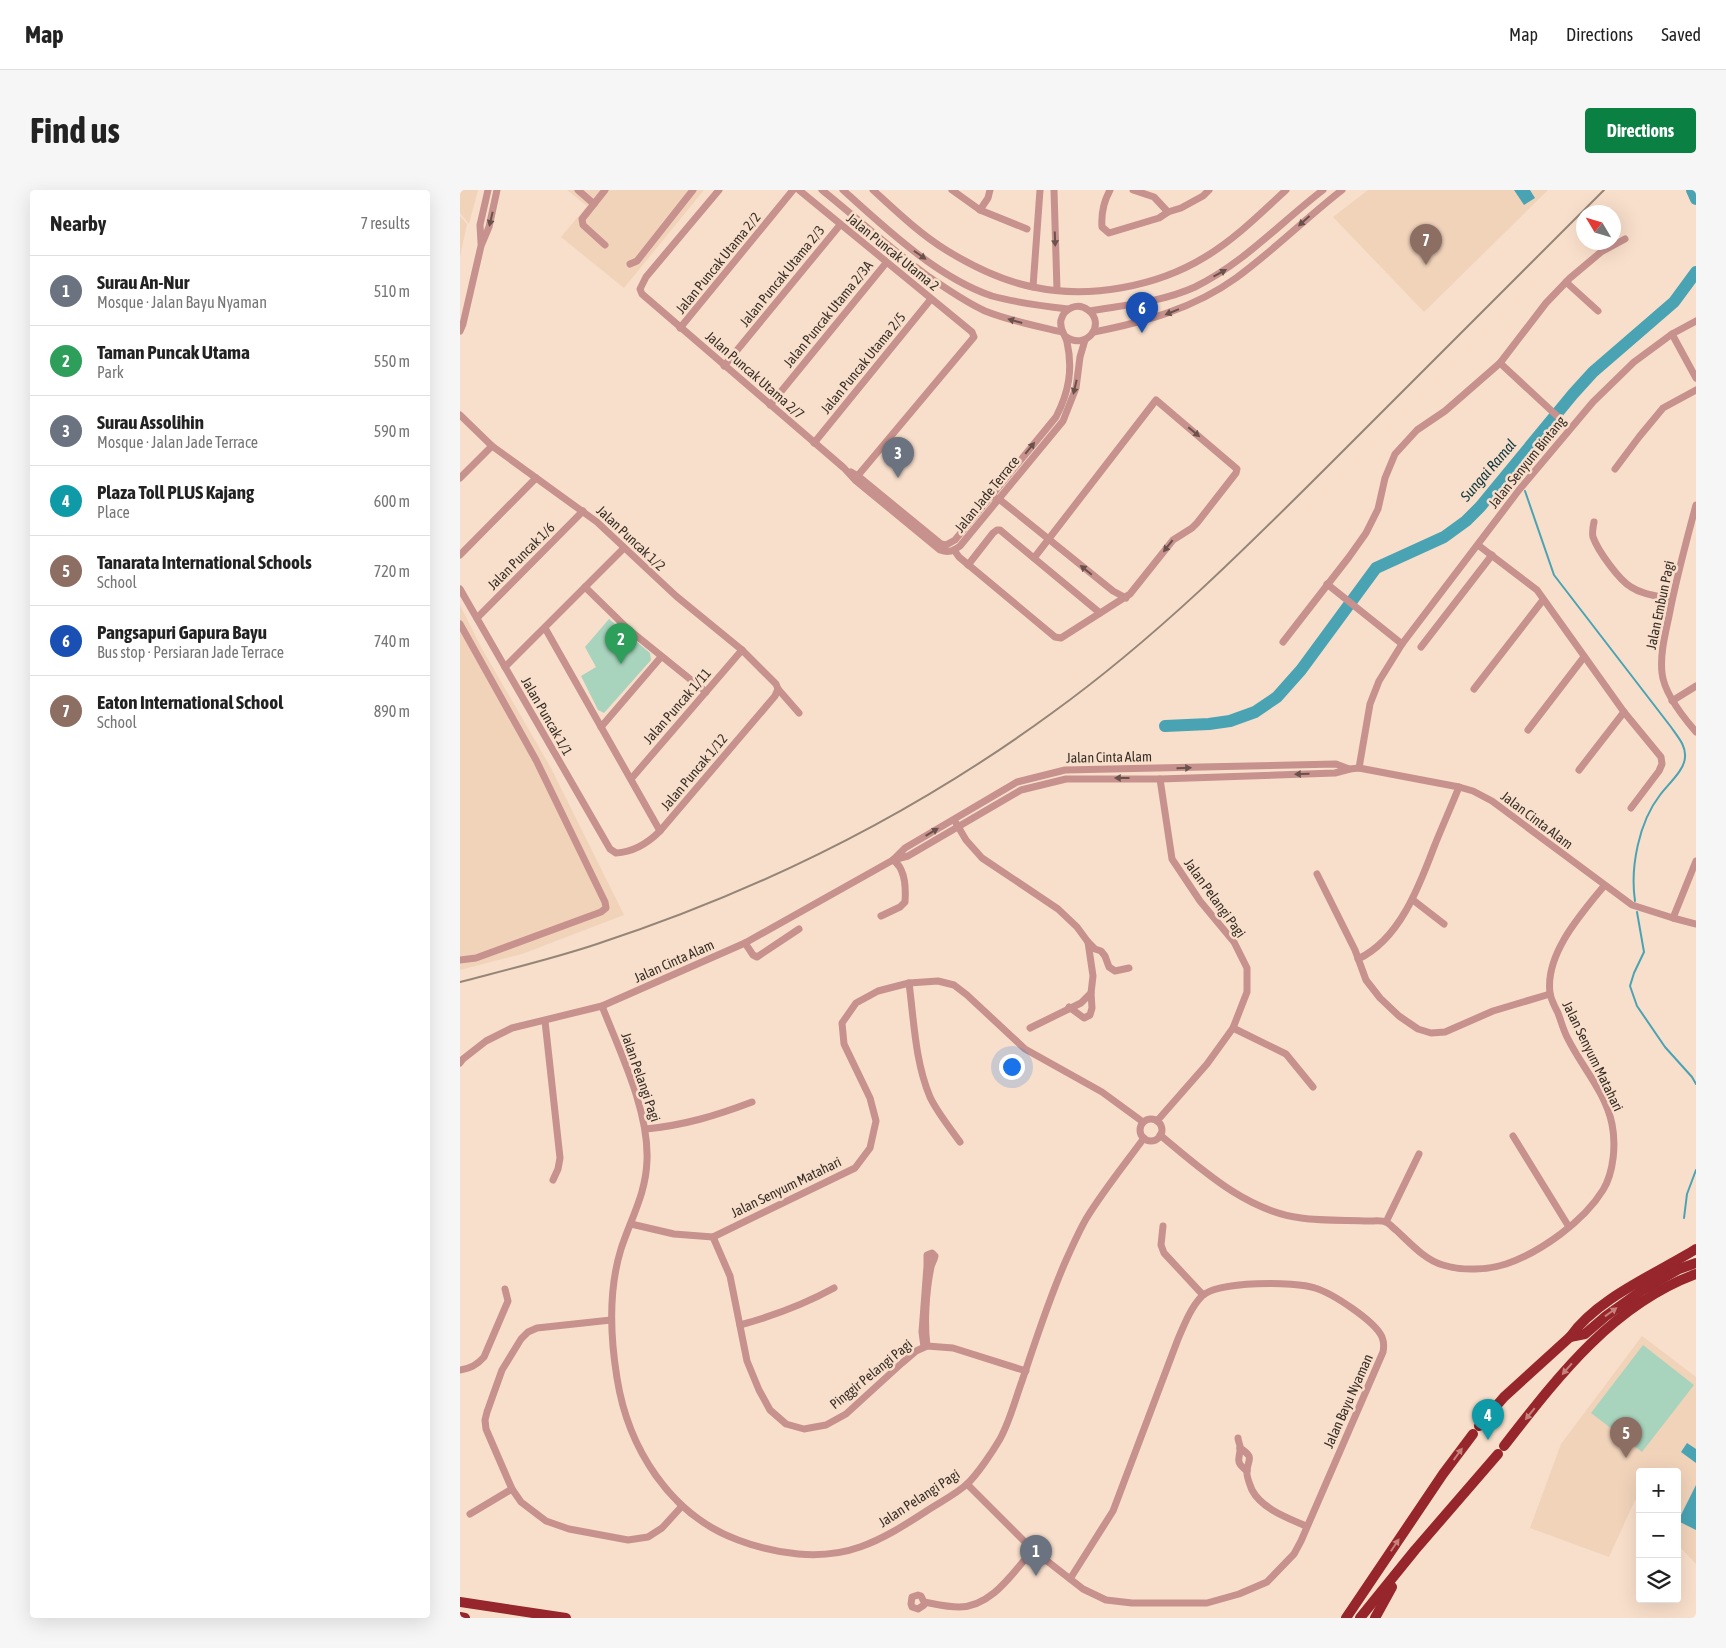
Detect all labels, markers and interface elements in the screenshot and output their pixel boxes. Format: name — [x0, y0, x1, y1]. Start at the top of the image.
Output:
text: Map — [25, 21, 64, 48]
text: Map — [1509, 24, 1538, 45]
text: Directions — [1566, 24, 1633, 45]
text: Saved — [1661, 24, 1701, 45]
button: Directions — [1585, 108, 1696, 153]
text: Find us — [30, 110, 120, 150]
north arrow — [1576, 205, 1621, 250]
street label: Jalan Puncak Utama 2/2 — [672, 209, 764, 317]
street label: Jalan Puncak Utama 2 — [844, 210, 942, 294]
text: Nearby — [50, 211, 106, 235]
one-way arrow — [487, 211, 495, 226]
text: 7 results — [360, 214, 410, 232]
one-way arrow — [1298, 215, 1311, 226]
street label: Jalan Puncak Utama 2/3 — [736, 222, 828, 330]
pin: 7 — [1410, 224, 1442, 265]
one-way arrow — [1052, 231, 1060, 247]
one-way arrow — [914, 250, 927, 260]
street label: Jalan Puncak Utama 2/3A — [780, 258, 876, 370]
one-way arrow — [1213, 268, 1226, 277]
text: Surau An-Nur — [97, 271, 189, 293]
text: 1 — [62, 282, 70, 300]
text: 510 m — [374, 282, 410, 300]
pin: 6 — [1126, 292, 1158, 333]
text: Mosque · Jalan Bayu Nyaman — [97, 293, 267, 311]
street label: Jalan Puncak Utama 2/5 — [817, 309, 909, 417]
one-way arrow — [1164, 309, 1179, 317]
one-way arrow — [1007, 316, 1022, 324]
street label: Jalan Puncak Utama 2/7 — [702, 328, 808, 422]
text: Taman Puncak Utama — [97, 341, 250, 363]
text: 2 — [62, 352, 70, 370]
text: 550 m — [374, 352, 410, 370]
text: Park — [97, 363, 124, 381]
one-way arrow — [1071, 380, 1079, 396]
text: Surau Assolihin — [97, 411, 204, 433]
street label: Jalan Senyum Bintang — [1485, 413, 1569, 511]
text: 3 — [62, 422, 70, 440]
text: 590 m — [374, 422, 410, 440]
one-way arrow — [1187, 426, 1200, 437]
text: Mosque · Jalan Jade Terrace — [97, 433, 258, 451]
water label: Sungai Ramal — [1456, 436, 1519, 505]
pin: 3 — [882, 437, 914, 478]
one-way arrow — [1024, 442, 1035, 455]
street label: Jalan Jade Terrace — [951, 453, 1023, 535]
text: Plaza Toll PLUS Kajang — [97, 481, 254, 503]
text: 4 — [62, 492, 70, 510]
text: 600 m — [374, 492, 410, 510]
street label: Jalan Puncak 1/2 — [593, 502, 669, 574]
text: Place — [97, 503, 130, 521]
street label: Jalan Puncak 1/6 — [484, 519, 558, 593]
one-way arrow — [1163, 539, 1173, 553]
text: Tanarata International Schools — [97, 551, 312, 573]
street label: Jalan Embun Pagi — [1643, 559, 1677, 651]
text: 5 — [62, 562, 70, 580]
text: 720 m — [374, 562, 410, 580]
one-way arrow — [1080, 564, 1093, 575]
text: School — [97, 573, 137, 591]
text: Pangsapuri Gapura Bayu — [97, 621, 267, 643]
pin: 2 — [605, 623, 637, 664]
text: 6 — [62, 632, 70, 650]
text: 740 m — [374, 632, 410, 650]
text: Bus stop · Persiaran Jade Terrace — [97, 643, 284, 661]
street label: Jalan Puncak 1/11 — [640, 665, 714, 747]
street label: Jalan Puncak 1/1 — [518, 674, 576, 758]
text: Eaton International School — [97, 691, 283, 713]
text: 7 — [62, 702, 70, 720]
text: 890 m — [374, 702, 410, 720]
text: School — [97, 713, 137, 731]
street label: Jalan Puncak 1/12 — [657, 731, 731, 813]
street label: Jalan Cinta Alam — [1066, 748, 1152, 766]
one-way arrow — [1176, 764, 1192, 772]
one-way arrow — [1293, 771, 1309, 779]
one-way arrow — [1113, 774, 1129, 782]
street label: Jalan Cinta Alam — [1498, 788, 1576, 852]
one-way arrow — [925, 827, 938, 836]
street label: Jalan Pelangi Pagi — [1181, 855, 1249, 941]
street label: Jalan Cinta Alam — [632, 936, 716, 986]
street label: Jalan Senyum Matahari — [1559, 998, 1627, 1114]
street label: Jalan Pelangi Pagi — [618, 1030, 664, 1124]
your location — [999, 1054, 1025, 1080]
street label: Jalan Senyum Matahari — [728, 1153, 844, 1221]
one-way arrow — [1604, 1307, 1617, 1318]
street label: Pinggir Pelangi Pagi — [827, 1336, 915, 1412]
street label: Jalan Bayu Nyaman — [1320, 1351, 1376, 1451]
one-way arrow — [1561, 1363, 1572, 1376]
pin: 4 — [1472, 1399, 1504, 1440]
one-way arrow — [1525, 1407, 1536, 1420]
pin: 5 — [1610, 1417, 1642, 1458]
one-way arrow — [1452, 1448, 1463, 1461]
street label: Jalan Pelangi Pagi — [875, 1466, 963, 1530]
map controls — [1636, 1468, 1681, 1603]
button: + — [1636, 1468, 1681, 1513]
button: − — [1636, 1513, 1681, 1558]
pin: 1 — [1020, 1535, 1052, 1576]
one-way arrow — [1390, 1538, 1400, 1552]
button: layers — [1636, 1558, 1681, 1603]

